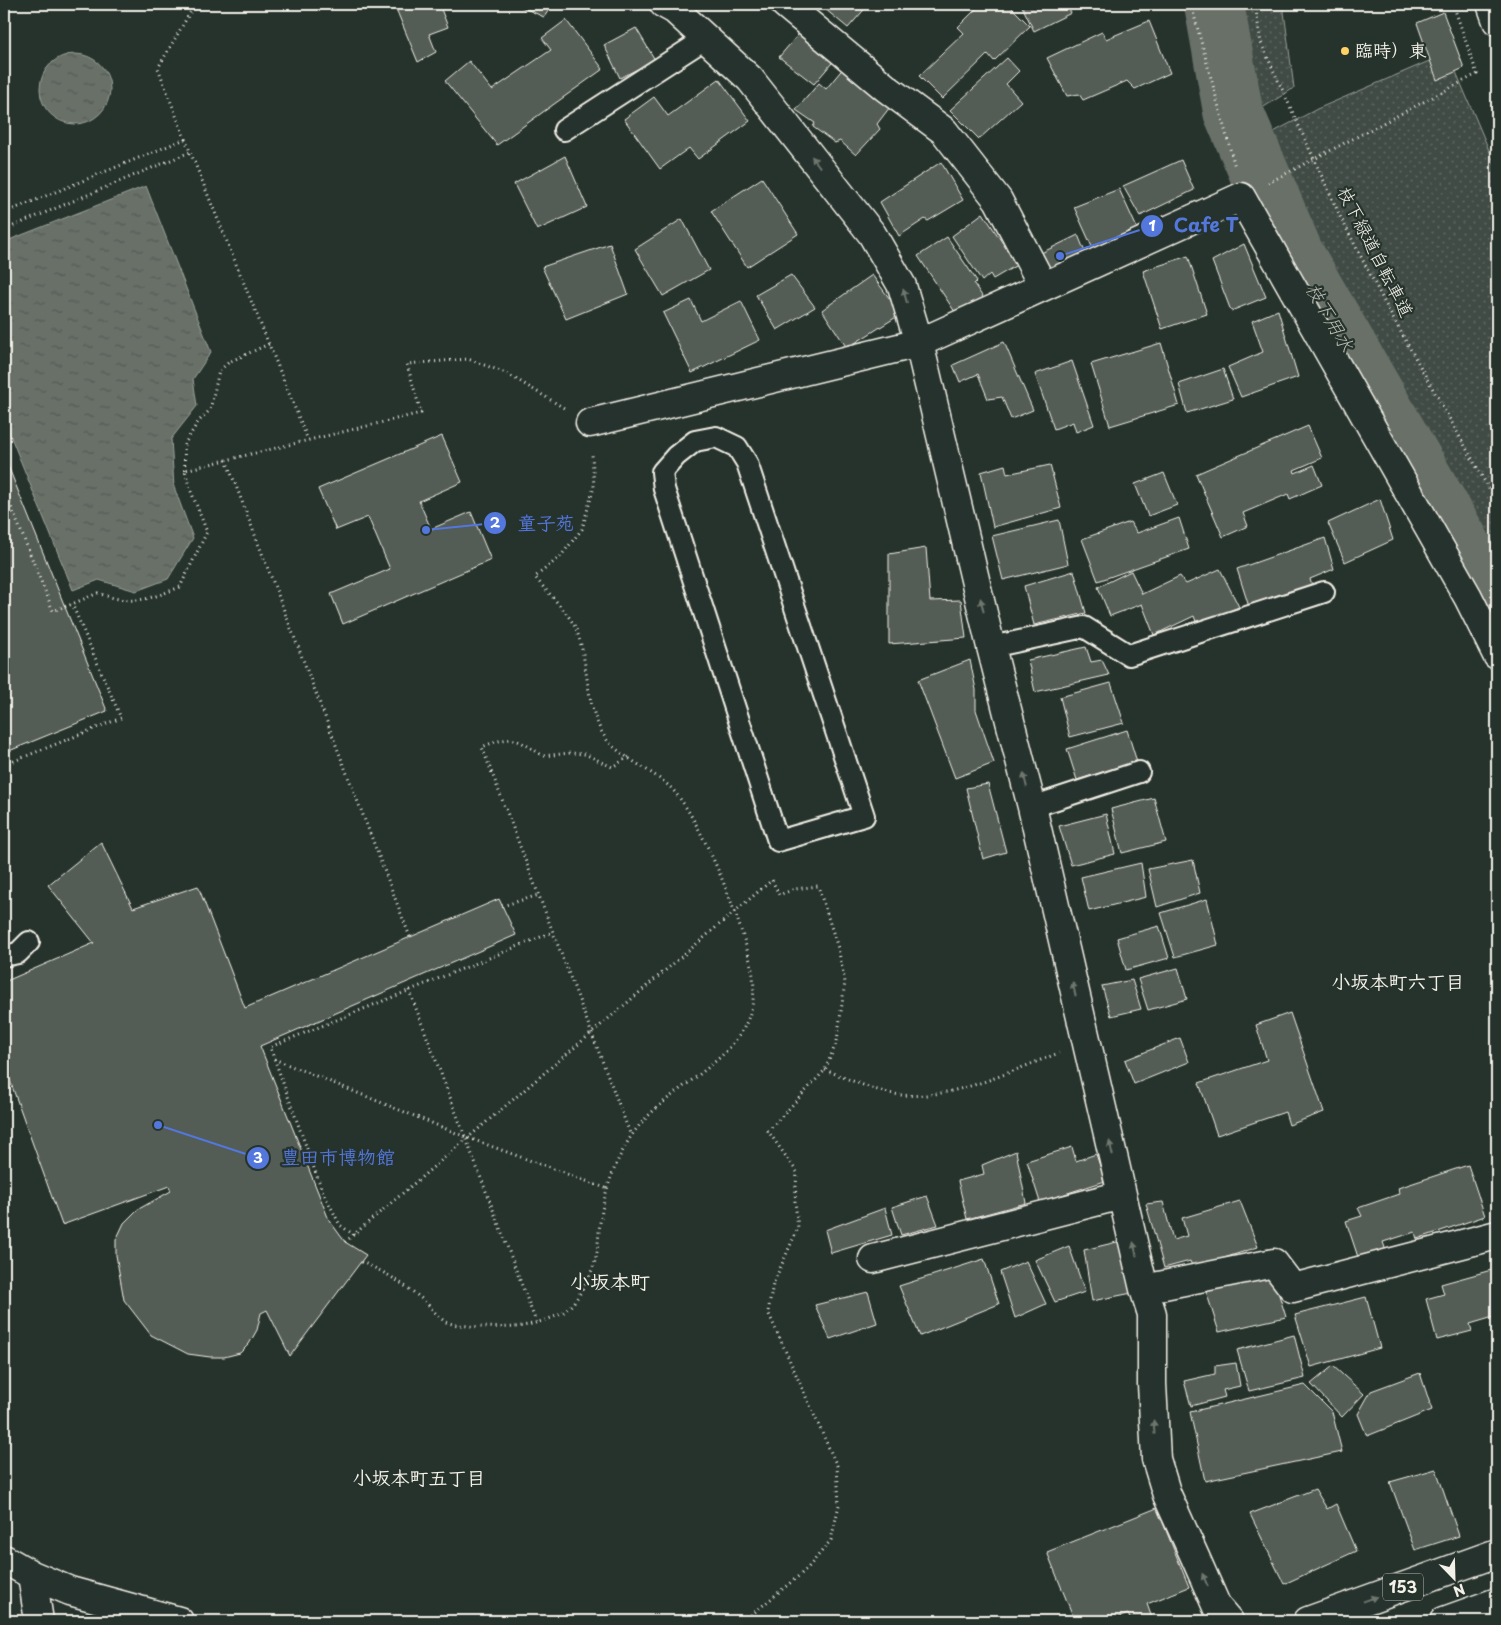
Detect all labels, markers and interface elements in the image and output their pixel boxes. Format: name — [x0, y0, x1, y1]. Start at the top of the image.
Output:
place label: 臨時）東 — [1355, 36, 1427, 63]
marker: 臨時）東 — [1339, 45, 1351, 57]
one-way arrow — [811, 155, 821, 169]
street label: 枝下緑道自転車道 — [1332, 181, 1421, 322]
callout: Cafe T — [1139, 209, 1249, 243]
text: Cafe T — [1174, 210, 1238, 238]
text: 1 — [1148, 213, 1156, 236]
water label: 枝下用水 — [1300, 277, 1362, 356]
one-way arrow — [901, 289, 909, 304]
callout: 童子苑 — [482, 506, 584, 540]
text: 童子苑 — [517, 508, 575, 536]
text: 2 — [490, 510, 501, 533]
one-way arrow — [978, 598, 986, 613]
one-way arrow — [1021, 772, 1029, 787]
district label: 小坂本町六丁目 — [1331, 967, 1465, 995]
one-way arrow — [1070, 982, 1078, 997]
one-way arrow — [1107, 1140, 1115, 1155]
callout: 豊田市博物館 — [246, 1141, 405, 1175]
text: 豊田市博物館 — [281, 1142, 395, 1170]
text: 3 — [253, 1145, 263, 1168]
one-way arrow — [1131, 1242, 1139, 1257]
district label: 小坂本町 — [570, 1266, 650, 1296]
one-way arrow — [1150, 1418, 1158, 1434]
district label: 小坂本町五丁目 — [352, 1463, 486, 1491]
north arrow — [1428, 1552, 1478, 1602]
one-way arrow — [1200, 1573, 1208, 1587]
road number: 153 — [1383, 1574, 1423, 1600]
text: N — [1450, 1579, 1468, 1602]
one-way arrow — [1363, 1595, 1378, 1602]

